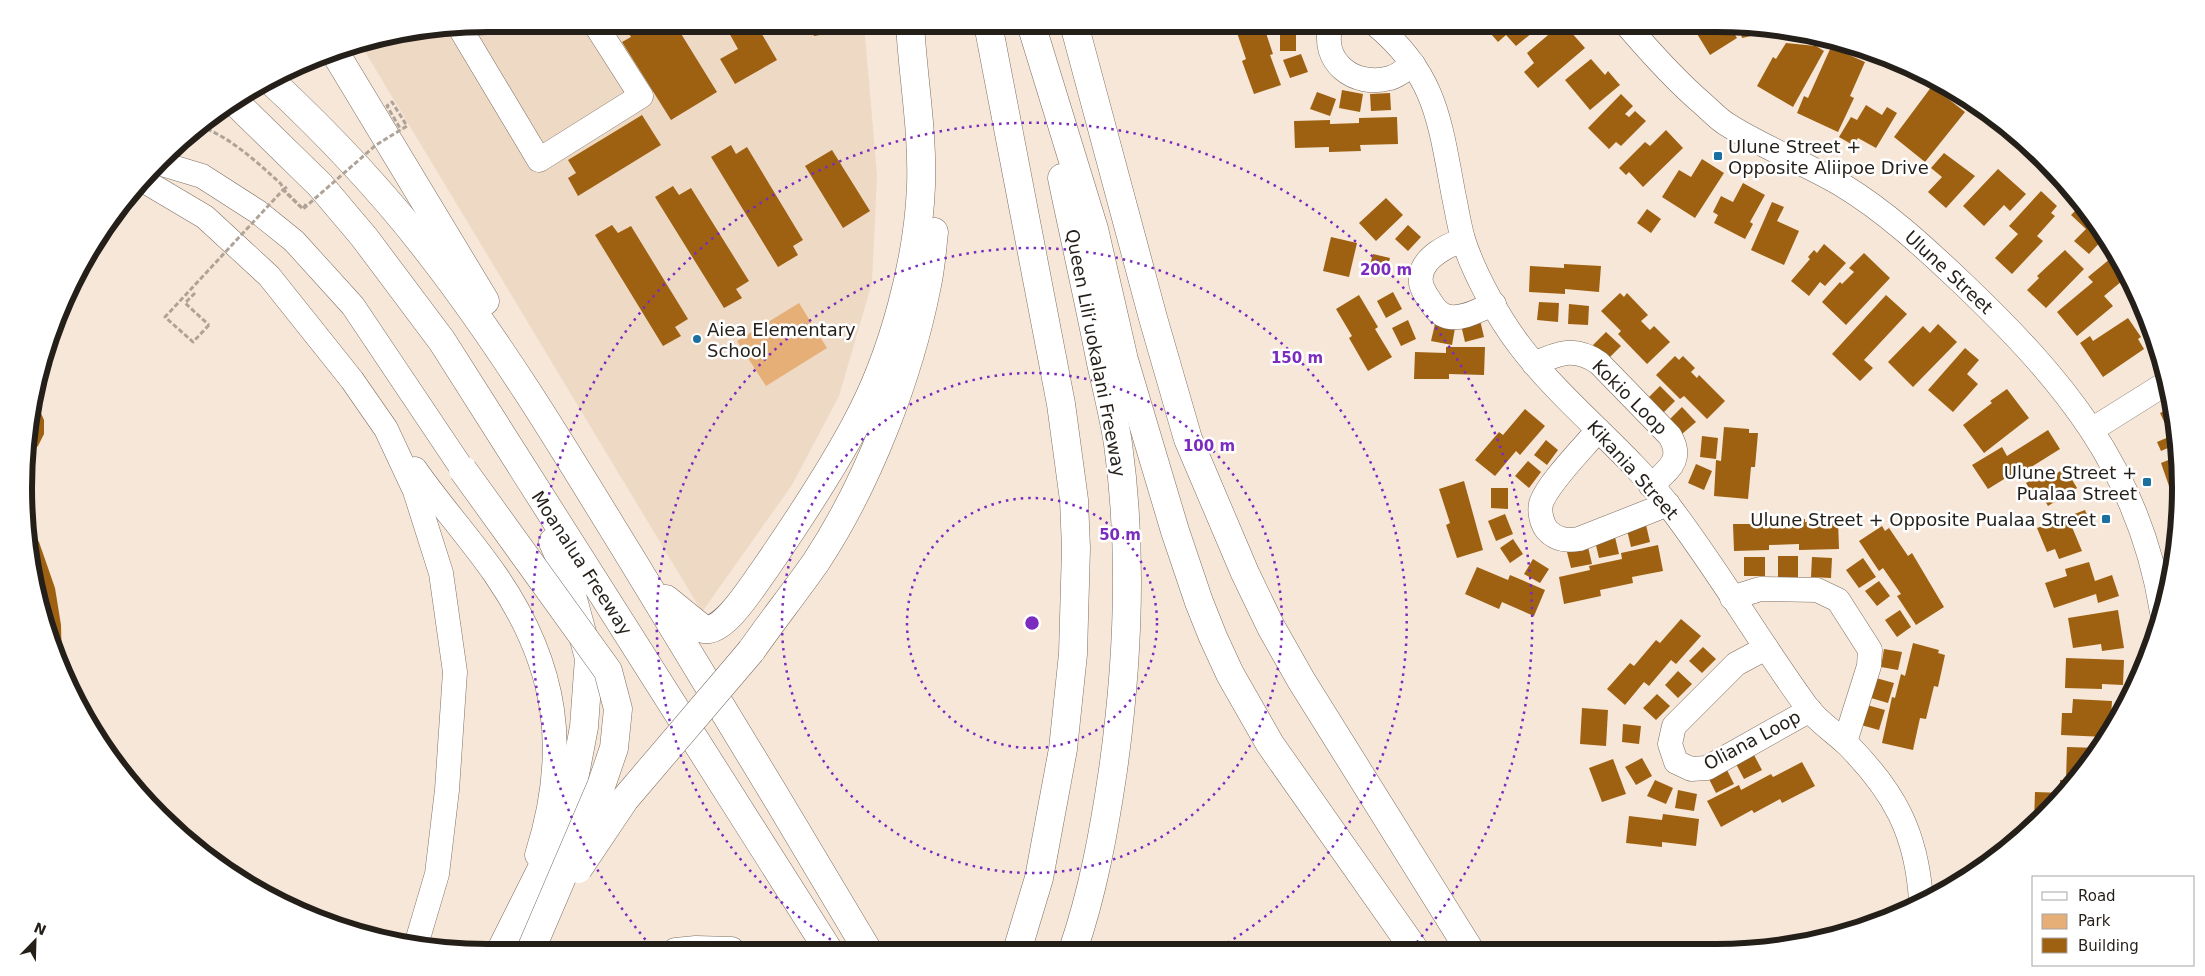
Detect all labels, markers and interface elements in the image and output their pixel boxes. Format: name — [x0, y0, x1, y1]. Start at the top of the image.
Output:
place label: Ulune Street + Opposite Aliipoe Drive — [1728, 136, 1929, 178]
marker: Ulune Street + Opposite Aliipoe Drive — [1712, 150, 1724, 162]
street label: Ulune Street — [1901, 226, 1997, 318]
street label: Queen Liliʻuokalani Freeway — [1062, 227, 1130, 479]
text: 200 m — [1360, 261, 1412, 279]
place label: Aiea Elementary School — [707, 319, 856, 361]
marker: Aiea Elementary School — [691, 333, 703, 345]
text: 150 m — [1271, 349, 1323, 367]
street label: Kokio Loop — [1588, 355, 1672, 439]
street label: Kikania Street — [1583, 416, 1683, 524]
text: 100 m — [1183, 437, 1235, 455]
place label: Ulune Street + Pualaa Street — [2004, 462, 2137, 504]
marker: Ulune Street + Pualaa Street — [2141, 476, 2153, 488]
street label: Moanalua Freeway — [528, 487, 637, 639]
place label: Ulune Street + Opposite Pualaa Street — [1750, 509, 2096, 530]
marker: Ulune Street + Opposite Pualaa Street — [2100, 513, 2112, 525]
text: 50 m — [1099, 526, 1141, 544]
centre of rings — [1023, 614, 1041, 632]
street label: Oliana Loop — [1700, 706, 1804, 774]
legend — [2032, 876, 2195, 966]
text: Road — [2078, 887, 2116, 905]
text: Park — [2078, 912, 2111, 930]
north arrow — [10, 916, 60, 966]
text: N — [32, 919, 49, 939]
text: Building — [2078, 937, 2139, 955]

